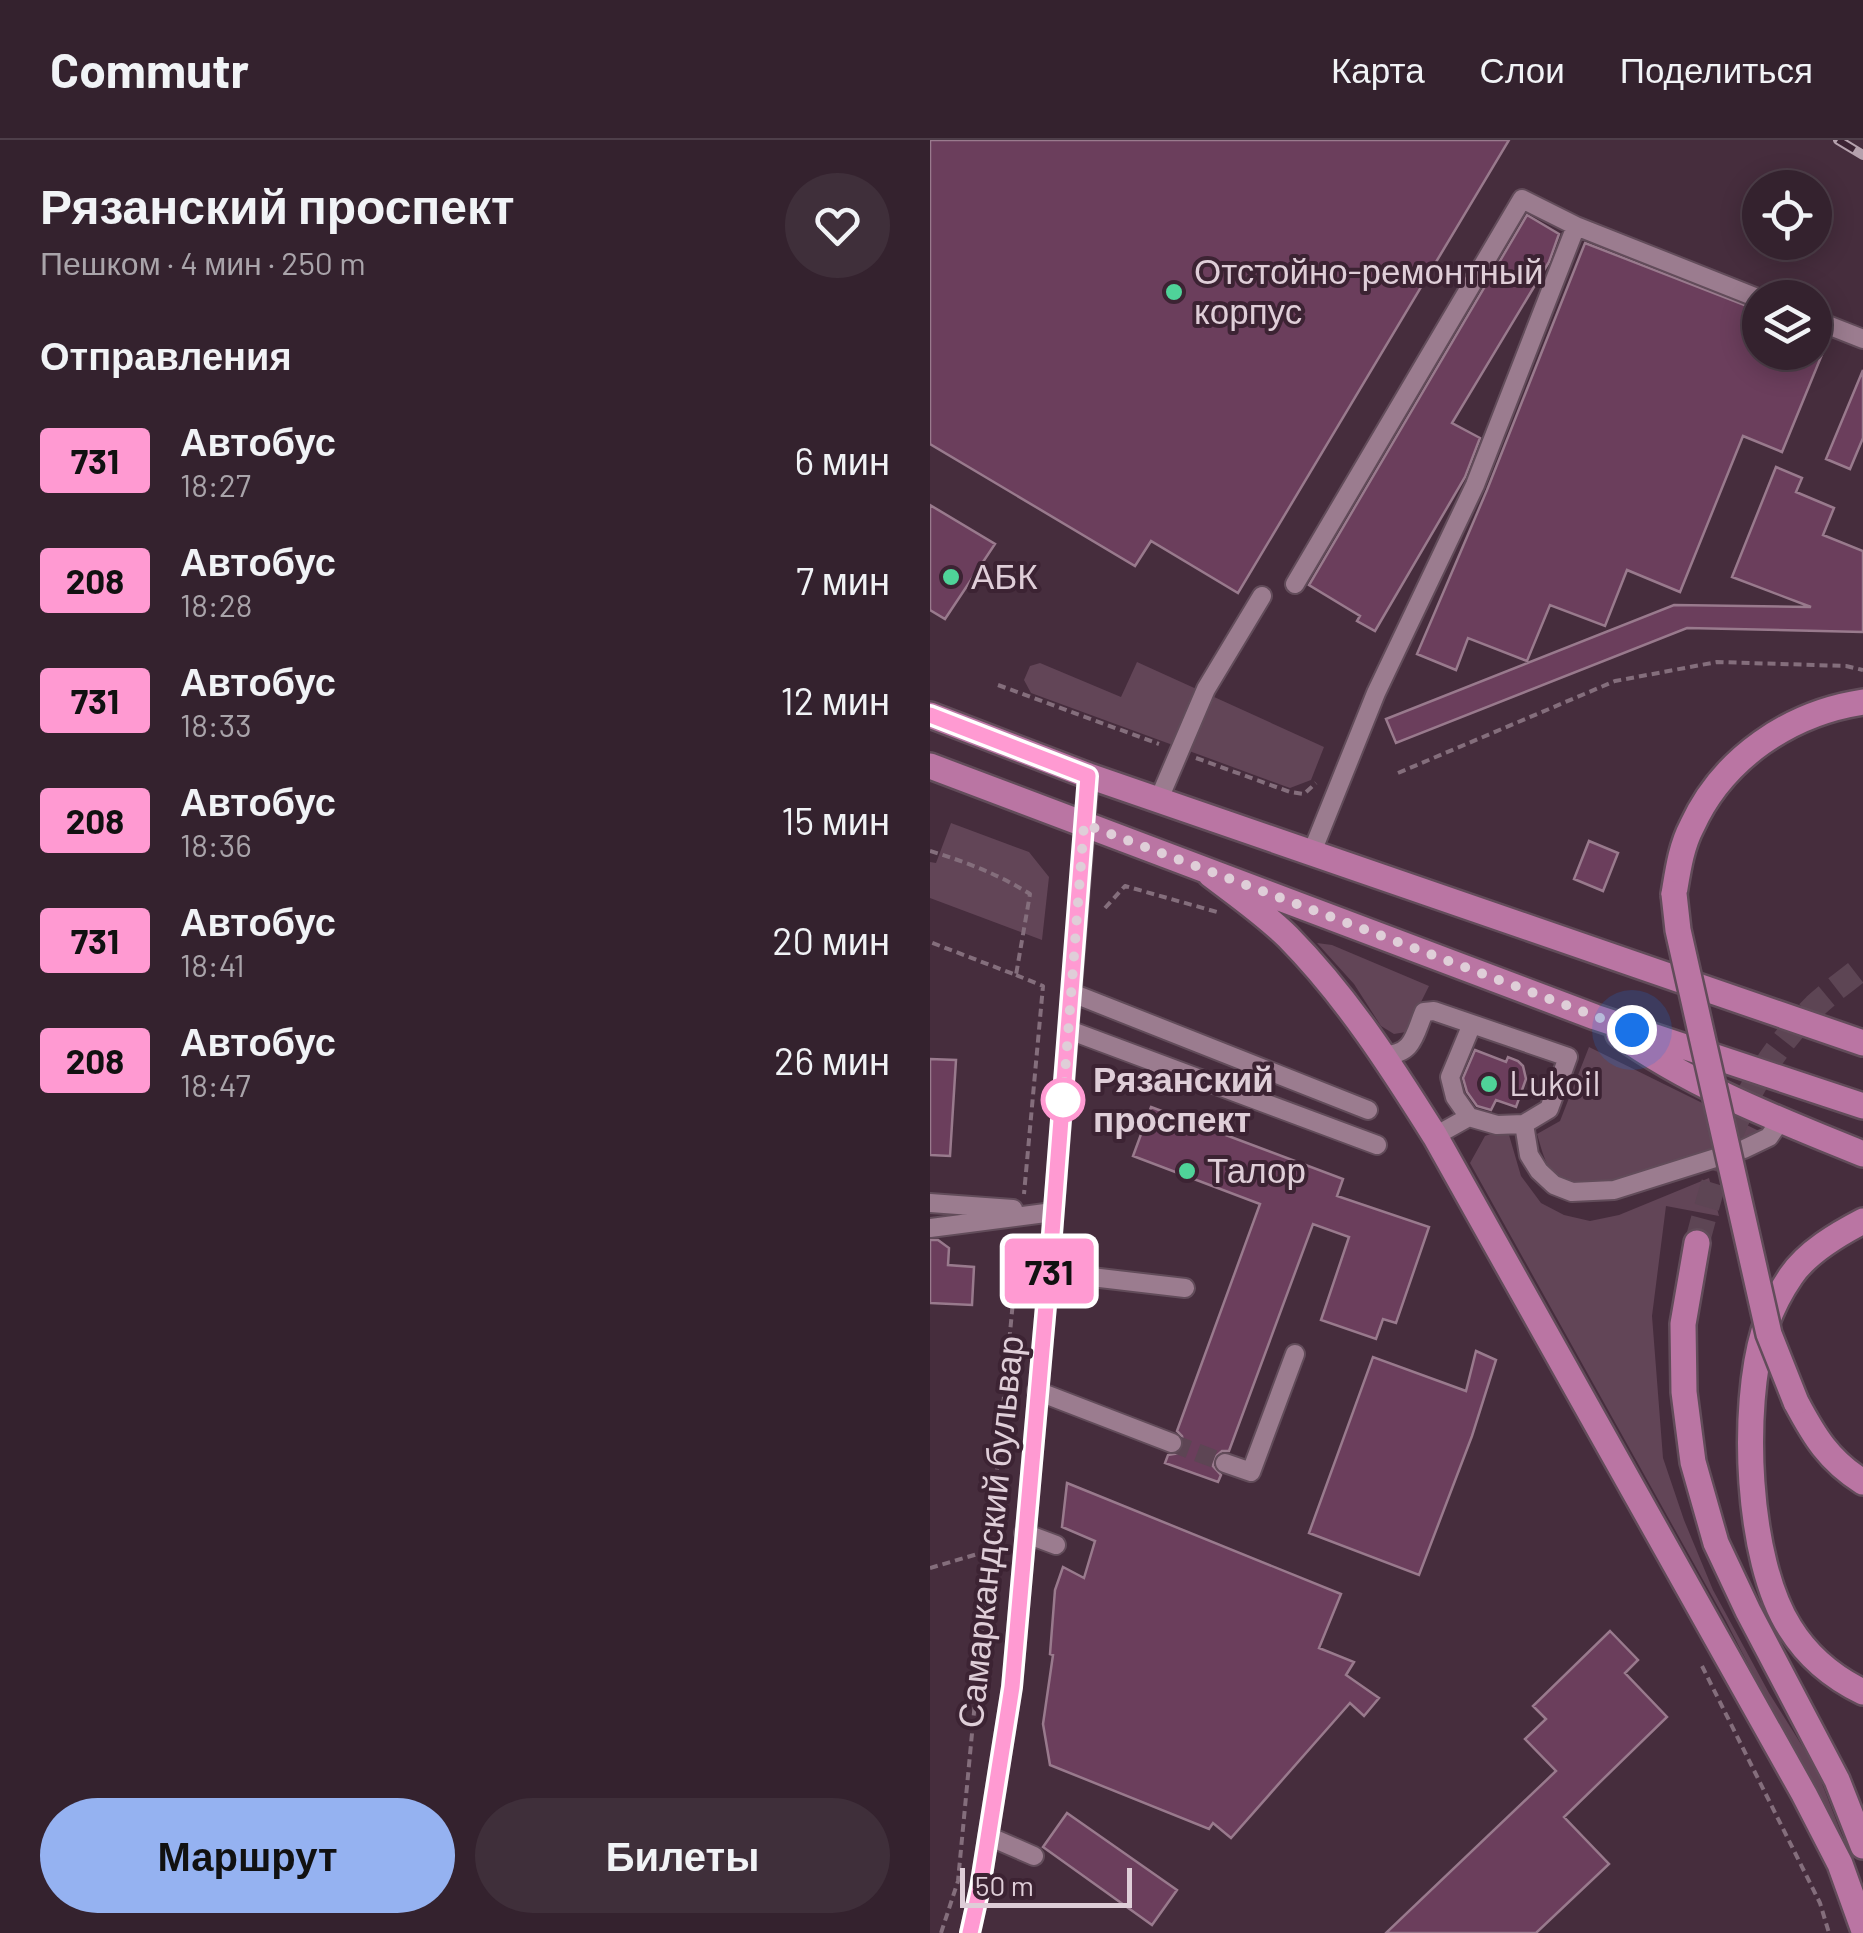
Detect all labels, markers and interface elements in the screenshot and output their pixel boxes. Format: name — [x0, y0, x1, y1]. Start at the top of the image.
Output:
text: Commutr — [50, 40, 249, 98]
text: Карта — [1331, 48, 1425, 90]
text: Слои — [1480, 48, 1565, 90]
text: Поделиться — [1620, 48, 1813, 90]
map controls — [1742, 170, 1832, 370]
button: locate — [1742, 170, 1832, 260]
button: heart — [785, 173, 890, 278]
text: Рязанский проспект — [40, 176, 515, 234]
text: Пешком · 4 мин · 250 m — [40, 243, 366, 281]
place label: Отстойно-ремонтный корпус — [1194, 249, 1543, 331]
button: layers — [1742, 280, 1832, 370]
marker: Отстойно-ремонтный корпус — [1163, 281, 1185, 303]
text: Отправления — [40, 332, 292, 378]
text: Автобус — [180, 418, 336, 464]
text: 6 мин — [794, 437, 890, 483]
text: 731 — [71, 439, 119, 481]
text: 18:27 — [180, 465, 251, 503]
text: Автобус — [180, 538, 336, 584]
place label: АБК — [971, 554, 1038, 596]
text: 7 мин — [796, 557, 890, 603]
text: 208 — [66, 559, 124, 601]
marker: АБК — [940, 566, 962, 588]
text: 18:28 — [180, 585, 253, 623]
text: Автобус — [180, 658, 336, 704]
text: 12 мин — [780, 677, 890, 723]
text: 731 — [71, 679, 119, 721]
text: 18:33 — [180, 705, 252, 743]
text: Автобус — [180, 778, 336, 824]
text: 15 мин — [781, 797, 890, 843]
text: 208 — [66, 799, 124, 841]
text: 18:36 — [180, 825, 252, 863]
text: Автобус — [180, 898, 336, 944]
text: 20 мин — [772, 917, 890, 963]
text: 731 — [71, 919, 119, 961]
text: 18:41 — [180, 945, 245, 983]
your location — [1607, 1005, 1657, 1055]
text: Автобус — [180, 1018, 336, 1064]
text: 26 мин — [774, 1037, 890, 1083]
text: 208 — [66, 1039, 124, 1081]
place label: Рязанский проспект — [1093, 1057, 1274, 1139]
place label: Lukoil — [1509, 1061, 1601, 1103]
text: 18:47 — [180, 1065, 251, 1103]
marker: Lukoil — [1478, 1073, 1500, 1095]
marker: Рязанский проспект — [1042, 1079, 1084, 1121]
place label: Талор — [1207, 1148, 1306, 1190]
marker: Талор — [1176, 1160, 1198, 1182]
line badge: 731 — [992, 1238, 1106, 1304]
text: 731 — [1025, 1250, 1073, 1292]
street label: Самаркандский бульвар — [948, 1334, 1030, 1730]
button: Маршрут — [40, 1798, 455, 1913]
button: Билеты — [475, 1798, 890, 1913]
scale bar — [960, 1863, 1132, 1908]
text: 50 m — [975, 1868, 1034, 1902]

